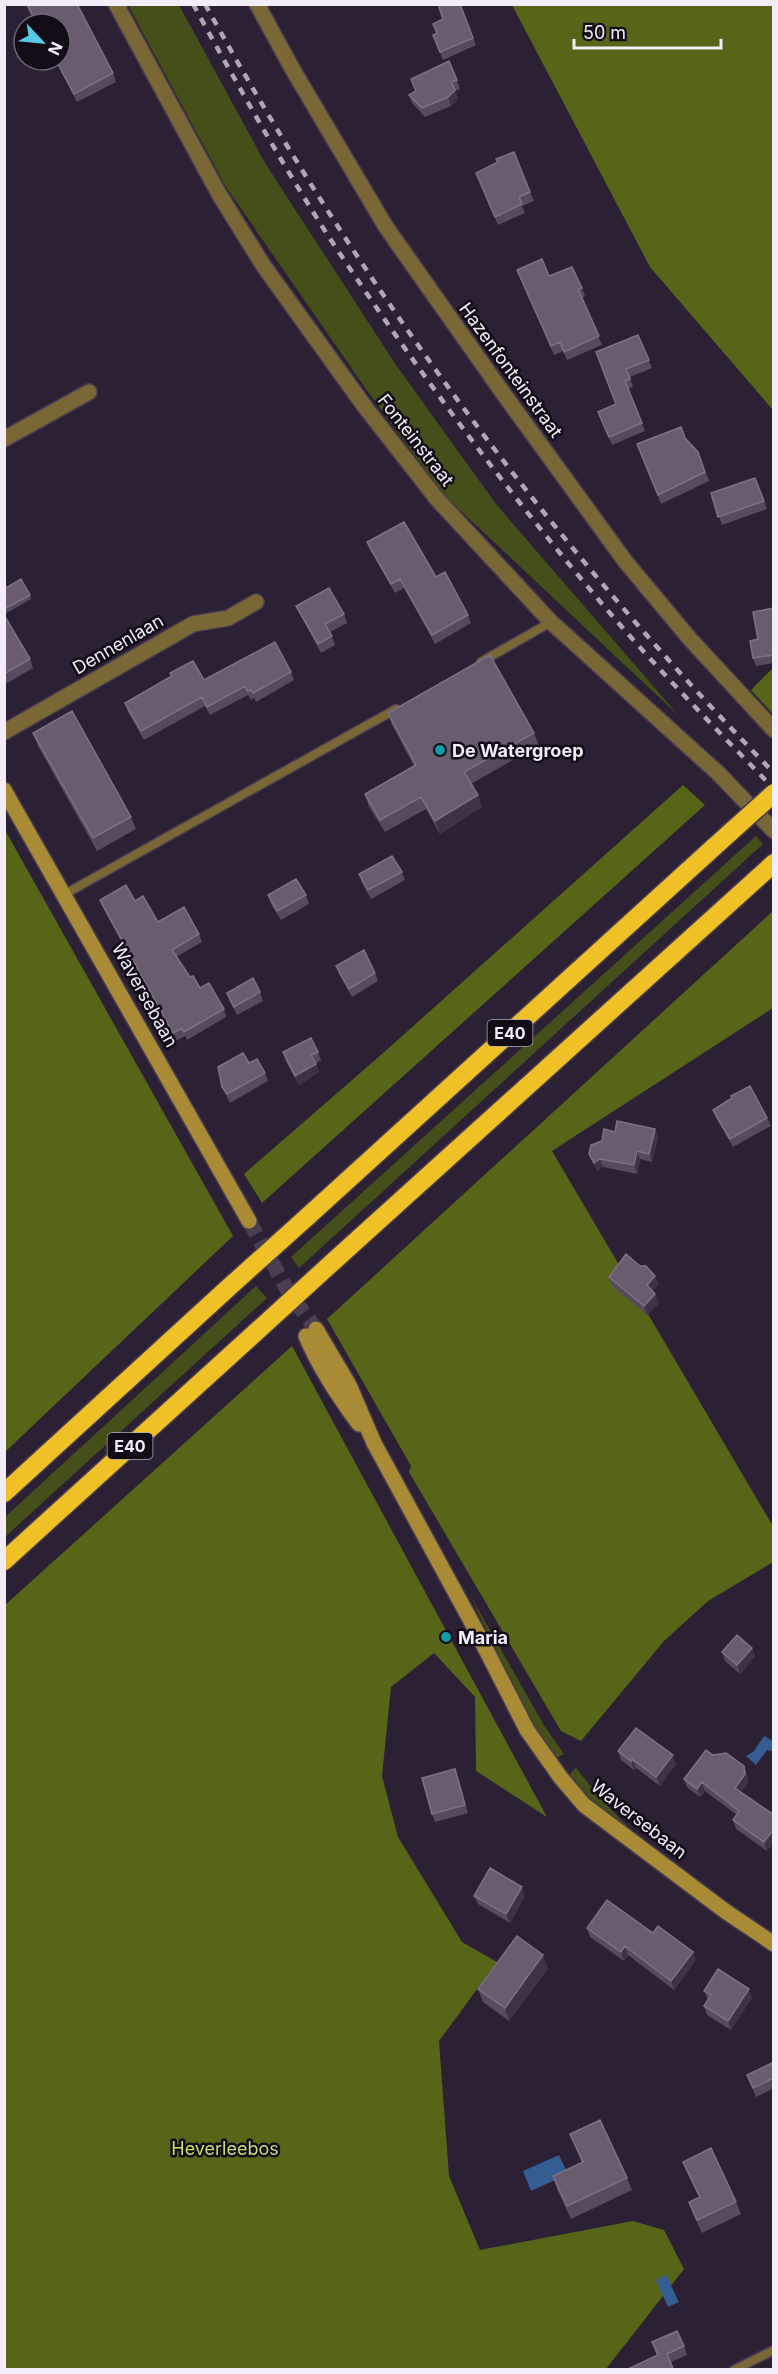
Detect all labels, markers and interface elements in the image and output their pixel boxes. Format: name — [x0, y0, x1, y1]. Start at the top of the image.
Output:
north arrow — [12, 12, 72, 72]
scale bar — [574, 12, 721, 50]
text: 50 m — [583, 22, 626, 43]
text: N — [44, 39, 67, 58]
street label: Hazenfonteinstraat — [455, 299, 567, 442]
street label: Fonteinstraat — [374, 390, 458, 490]
street label: Dennenlaan — [69, 610, 167, 678]
place label: De Watergroep — [452, 740, 583, 761]
marker: De Watergroep — [433, 743, 447, 757]
street label: Waversebaan — [108, 939, 182, 1051]
road number: E40 — [488, 1020, 532, 1046]
road number: E40 — [108, 1433, 152, 1459]
place label: Maria — [458, 1627, 508, 1648]
marker: Maria — [439, 1630, 453, 1644]
street label: Waversebaan — [587, 1775, 691, 1863]
park label: Heverleebos — [171, 2138, 279, 2159]

